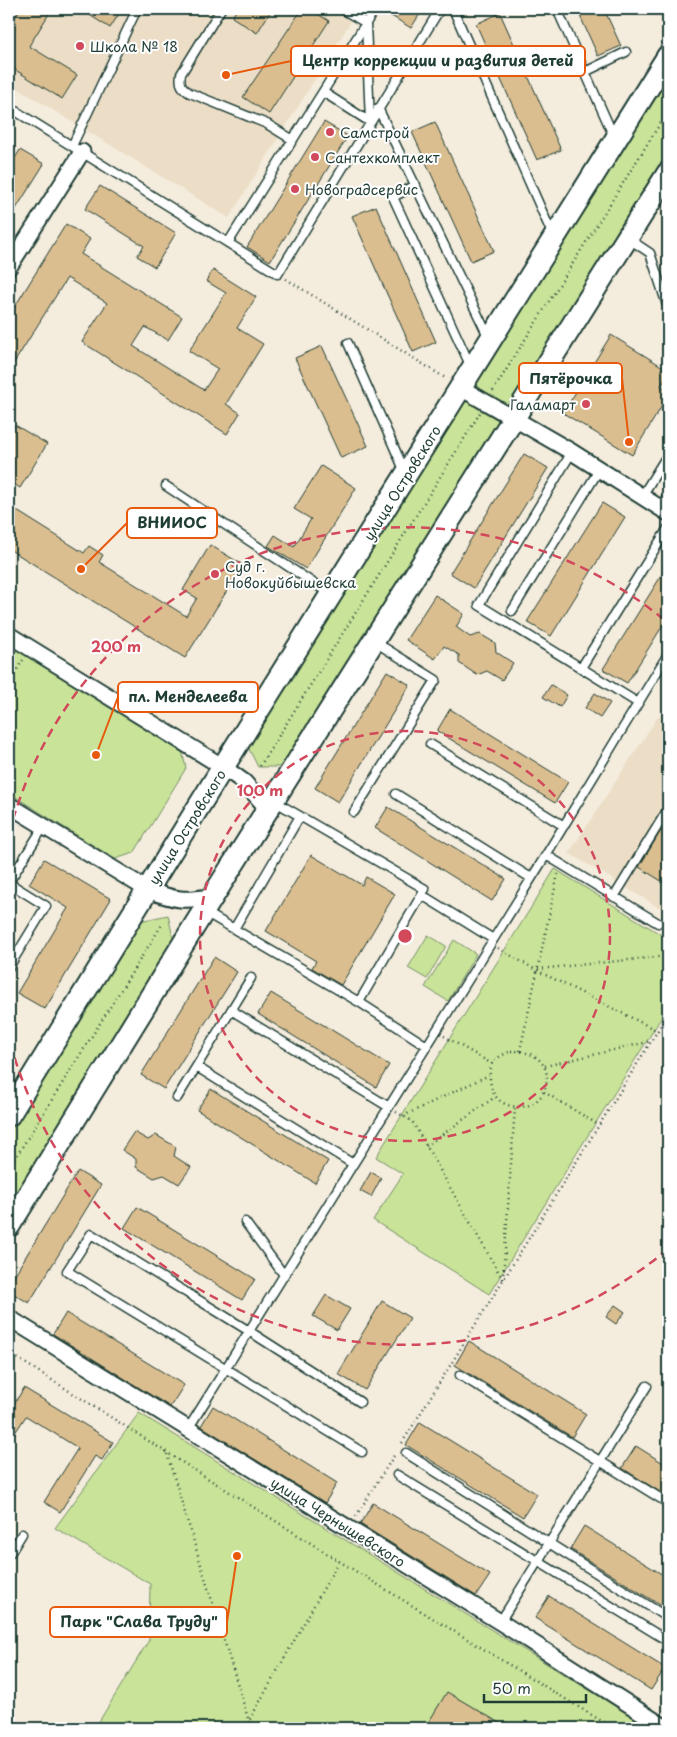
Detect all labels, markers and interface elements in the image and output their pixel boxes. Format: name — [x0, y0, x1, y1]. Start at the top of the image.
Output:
place label: Школа № 18 — [90, 36, 178, 57]
marker: Школа № 18 — [74, 40, 86, 52]
callout: Центр коррекции и развития детей — [291, 46, 585, 76]
text: Центр коррекции и развития детей — [302, 48, 574, 71]
place label: Самстрой — [340, 122, 409, 143]
marker: Самстрой — [324, 126, 336, 138]
place label: Сантехкомплект — [325, 147, 440, 168]
marker: Сантехкомплект — [309, 151, 321, 163]
place label: Новоградсервис — [305, 179, 418, 200]
marker: Новоградсервис — [289, 183, 301, 195]
callout: Пятёрочка — [519, 363, 622, 393]
text: Пятёрочка — [529, 366, 613, 389]
place label: Галамарт — [510, 394, 576, 415]
marker: Галамарт — [580, 398, 592, 410]
street label: улица Островского — [358, 421, 446, 545]
callout: ВНИИОС — [127, 508, 217, 538]
text: ВНИИОС — [137, 510, 207, 533]
place label: Суд г. Новокуйбышевска — [225, 556, 356, 593]
marker: Суд г. Новокуйбышевска — [209, 568, 221, 580]
text: 200 m — [91, 634, 141, 657]
callout: пл. Менделеева — [118, 682, 258, 712]
text: пл. Менделеева — [128, 684, 248, 707]
street label: улица Островского — [143, 765, 231, 889]
text: 100 m — [237, 778, 283, 801]
centre of rings — [396, 927, 414, 945]
street label: улица Чернышевского — [267, 1472, 410, 1572]
callout: Парк "Слава Труду" — [50, 1607, 227, 1637]
text: Парк "Слава Труду" — [60, 1609, 218, 1632]
scale bar — [484, 1672, 587, 1704]
text: 50 m — [492, 1676, 531, 1699]

